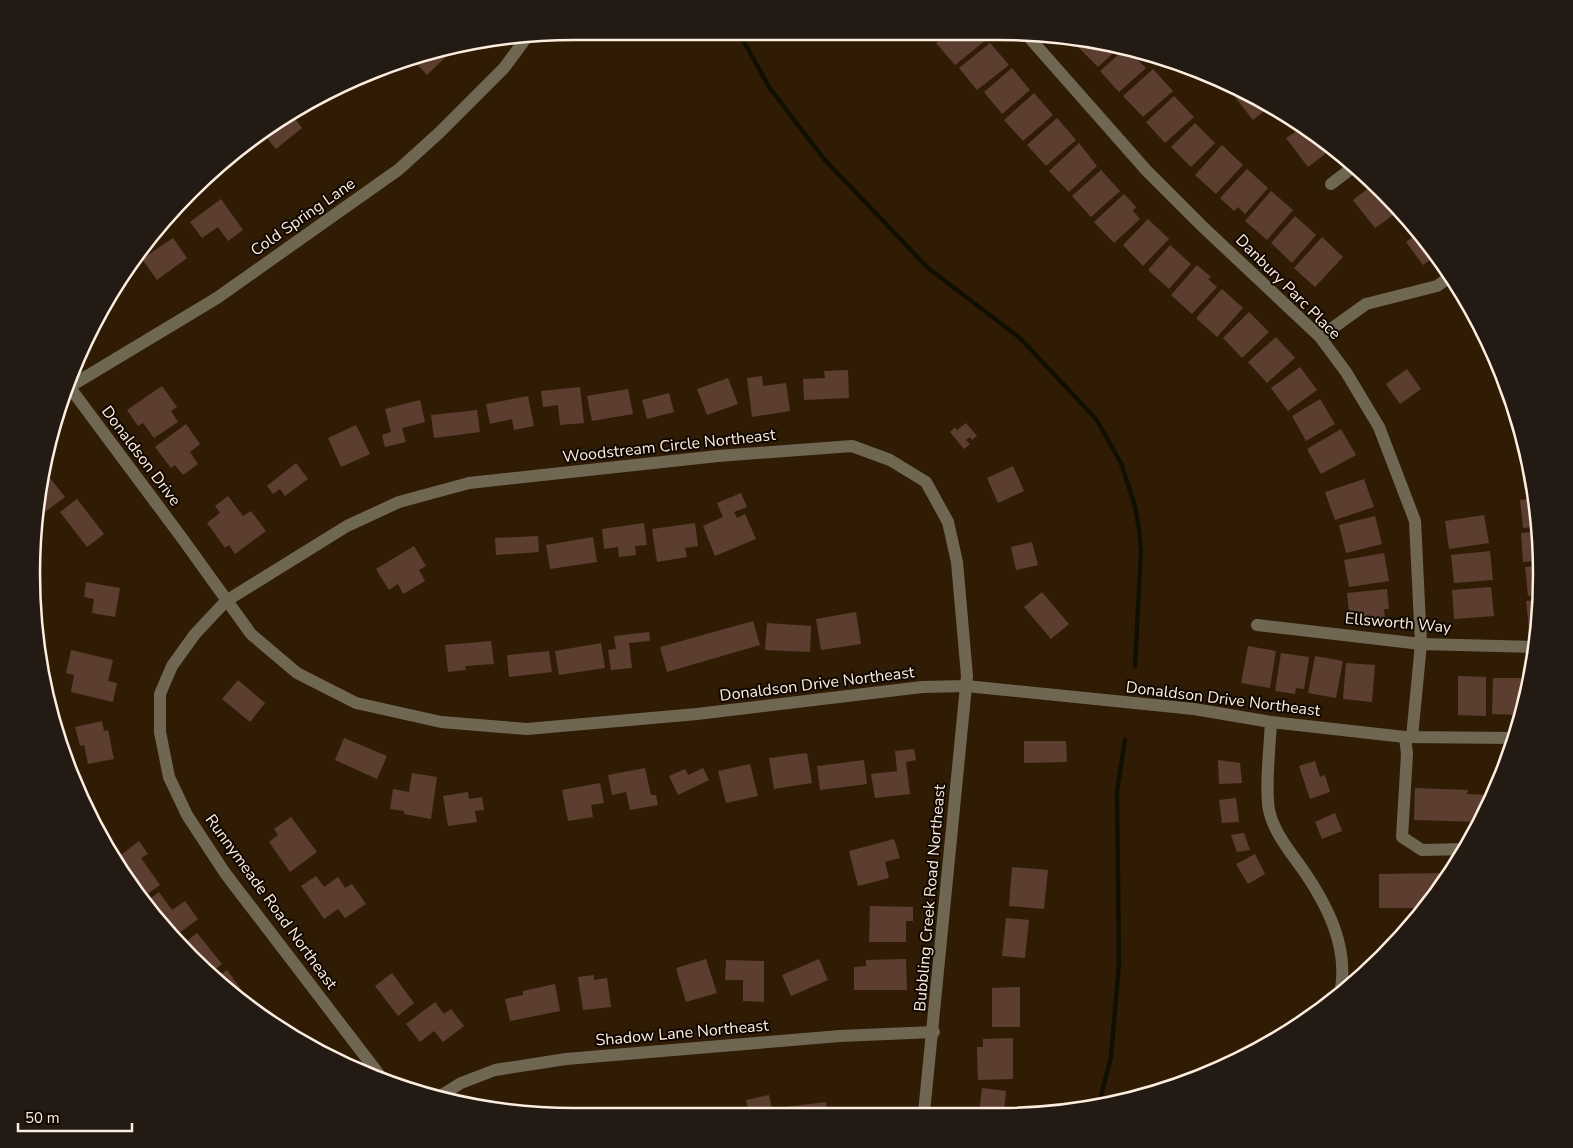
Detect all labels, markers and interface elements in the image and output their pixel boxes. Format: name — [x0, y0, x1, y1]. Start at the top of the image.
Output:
street label: Cold Spring Lane — [246, 173, 360, 261]
street label: Danbury Parc Place — [1230, 229, 1346, 345]
street label: Donaldson Drive — [96, 401, 186, 511]
street label: Woodstream Circle Northeast — [561, 424, 777, 468]
street label: Ellsworth Way — [1344, 607, 1453, 639]
street label: Donaldson Drive Northeast — [718, 661, 916, 707]
street label: Donaldson Drive Northeast — [1124, 676, 1322, 722]
street label: Bubbling Creek Road Northeast — [909, 783, 951, 1013]
street label: Runnymeade Road Northeast — [200, 810, 342, 994]
street label: Shadow Lane Northeast — [594, 1014, 770, 1052]
scale bar — [18, 1100, 131, 1132]
text: 50 m — [25, 1108, 60, 1128]

